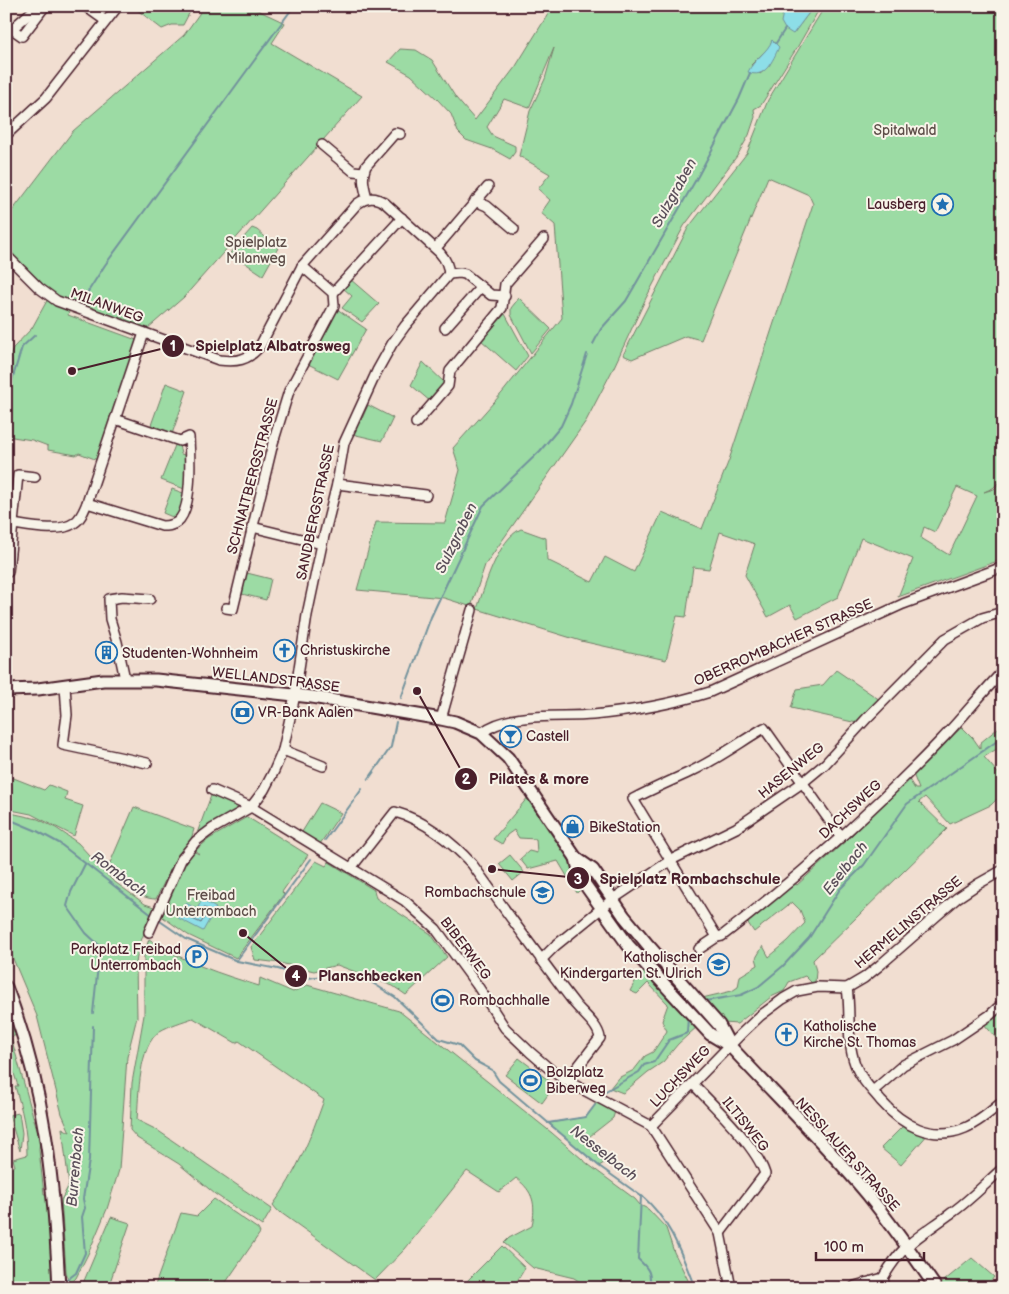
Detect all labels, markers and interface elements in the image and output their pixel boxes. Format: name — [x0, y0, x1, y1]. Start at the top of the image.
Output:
park label: Spitalwald — [873, 122, 937, 139]
water label: Sulzgraben — [648, 155, 701, 231]
place icon: Lausberg — [930, 192, 954, 216]
place label: Lausberg — [867, 196, 926, 213]
park label: Spielplatz Milanweg — [225, 234, 287, 267]
street label: MILANWEG — [68, 284, 146, 327]
callout: Spielplatz Albatrosweg — [161, 331, 360, 361]
text: 1 — [170, 337, 176, 356]
text: Spielplatz Albatrosweg — [196, 337, 350, 356]
street label: SCHNAITBERGSTRASSE — [223, 396, 282, 556]
street label: SANDBERGSTRASSE — [293, 443, 338, 582]
water label: Sulzgraben — [431, 500, 482, 577]
street label: OBERROMBACHER STRASSE — [691, 595, 875, 690]
church icon: Christuskirche — [272, 638, 296, 662]
building icon: Studenten-Wohnheim — [94, 641, 118, 665]
place label: Christuskirche — [300, 642, 390, 659]
place label: Studenten-Wohnheim — [122, 645, 258, 662]
street label: WELLANDSTRASSE — [211, 663, 341, 696]
bank icon: VR-Bank Aalen — [230, 700, 254, 724]
place label: VR-Bank Aalen — [258, 704, 353, 721]
bar icon: Castell — [498, 724, 522, 748]
place label: Castell — [526, 728, 569, 745]
street label: HASENWEG — [755, 738, 828, 802]
callout: Pilates & more — [454, 764, 599, 794]
text: 2 — [462, 770, 471, 789]
text: Pilates & more — [489, 770, 589, 789]
street label: DACHSWEG — [816, 776, 885, 842]
shop icon: BikeStation — [561, 815, 585, 839]
place label: BikeStation — [589, 819, 661, 836]
water label: Eselbach — [819, 838, 872, 899]
water label: Rombach — [87, 847, 150, 902]
callout: Spielplatz Rombachschule — [565, 863, 791, 893]
text: 3 — [574, 870, 583, 889]
text: Spielplatz Rombachschule — [600, 870, 781, 889]
street label: HERMELINSTRASSE — [851, 872, 965, 972]
school or university icon: Rombachschule — [530, 880, 554, 904]
place label: Rombachschule — [424, 884, 526, 901]
park label: Freibad Unterrombach — [166, 887, 257, 920]
street label: BIBERWEG — [437, 914, 495, 983]
place label: Parkplatz Freibad Unterrombach — [71, 941, 181, 974]
parking icon: Parkplatz Freibad Unterrombach — [185, 945, 209, 969]
place label: Katholischer Kindergarten St. Ulrich — [560, 949, 703, 982]
school or university icon: Katholischer Kindergarten St. Ulrich — [706, 953, 730, 977]
callout: Planschbecken — [284, 961, 432, 991]
text: 4 — [292, 967, 301, 986]
text: Planschbecken — [318, 967, 422, 986]
sports icon: Rombachhalle — [431, 988, 455, 1012]
place label: Rombachhalle — [459, 992, 550, 1009]
place label: Katholische Kirche St. Thomas — [803, 1018, 916, 1051]
church icon: Katholische Kirche St. Thomas — [775, 1022, 799, 1046]
street label: LUCHSWEG — [647, 1042, 714, 1111]
place label: Bolzplatz Biberweg — [546, 1064, 606, 1097]
sports icon: Bolzplatz Biberweg — [518, 1068, 542, 1092]
street label: ILTISWEG — [719, 1094, 773, 1155]
street label: NESSLAUER STRASSE — [792, 1094, 903, 1215]
water label: Nesselbach — [566, 1121, 641, 1186]
water label: Burrenbach — [63, 1127, 88, 1207]
scale bar — [816, 1229, 924, 1261]
text: 100 m — [824, 1238, 864, 1257]

